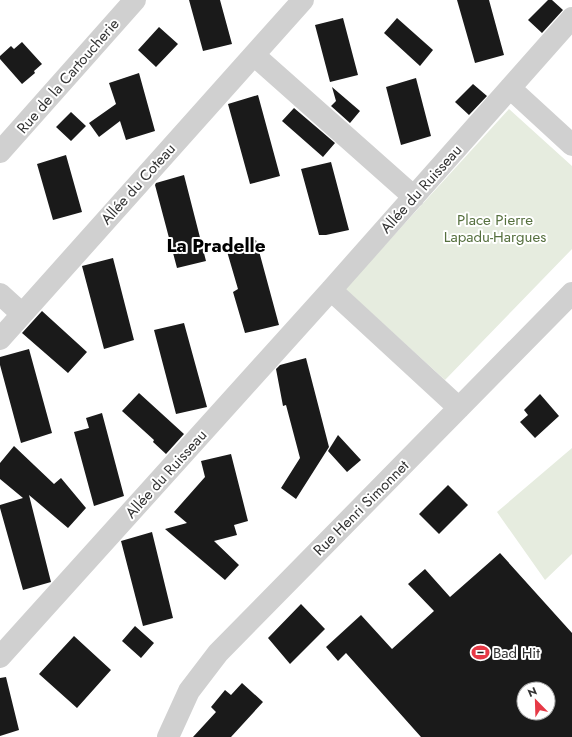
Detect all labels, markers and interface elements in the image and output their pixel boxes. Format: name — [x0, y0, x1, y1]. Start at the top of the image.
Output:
street label: Rue de la Cartoucherie — [12, 13, 124, 138]
street label: Allée du Coteau — [96, 139, 180, 229]
street label: Allée du Ruisseau — [375, 140, 467, 238]
park label: Place Pierre Lapadu-Hargues — [444, 209, 546, 248]
district label: La Pradelle — [166, 232, 266, 259]
street label: Allée du Ruisseau — [120, 425, 212, 523]
street label: Rue Henri Simonnet — [308, 455, 414, 561]
place label: Bad Hit — [493, 642, 540, 664]
sports icon: Bad Hit — [470, 643, 490, 663]
north arrow — [516, 681, 556, 721]
text: N — [525, 683, 539, 701]

